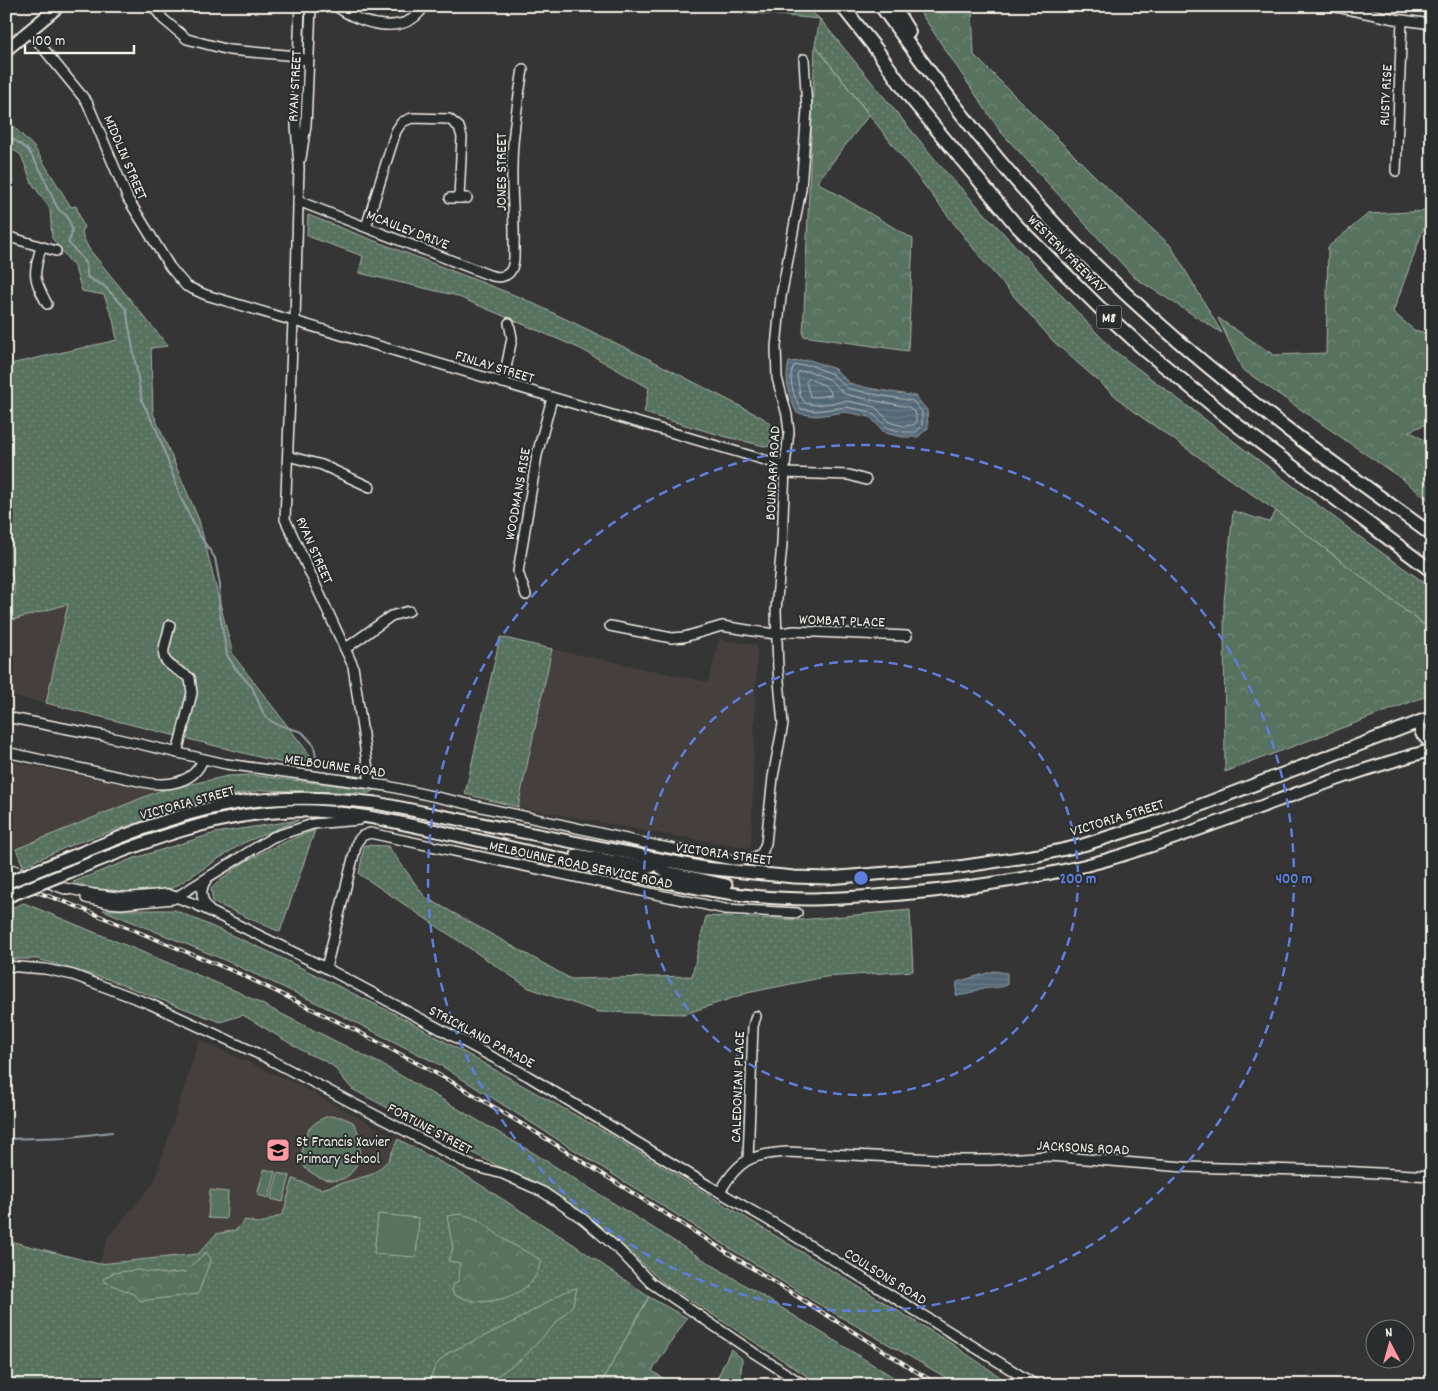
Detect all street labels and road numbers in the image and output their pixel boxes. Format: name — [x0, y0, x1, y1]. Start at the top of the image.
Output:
street label: RYAN STREET — [283, 50, 309, 122]
street label: RUSTY RISE — [1374, 64, 1400, 126]
street label: MIDDLIN STREET — [96, 112, 152, 204]
street label: JONES STREET — [492, 133, 514, 211]
street label: MCAULEY DRIVE — [363, 205, 452, 257]
street label: WESTERN FREEWAY — [1021, 210, 1110, 299]
road number: M8 — [1096, 306, 1122, 328]
street label: FINLAY STREET — [452, 345, 537, 390]
street label: BOUNDARY ROAD — [761, 425, 787, 521]
street label: WOODMANS RISE — [500, 446, 538, 542]
street label: RYAN STREET — [289, 514, 338, 588]
street label: WOMBAT PLACE — [799, 610, 886, 635]
street label: MELBOURNE ROAD — [283, 749, 387, 785]
street label: VICTORIA STREET — [138, 781, 237, 827]
street label: VICTORIA STREET — [1068, 794, 1167, 844]
street label: MELBOURNE ROAD SERVICE ROAD — [487, 836, 675, 896]
street label: VICTORIA STREET — [674, 837, 773, 873]
street label: STRICKLAND PARADE — [424, 1001, 538, 1075]
street label: CALEDONIAN PLACE — [726, 1031, 752, 1143]
street label: FORTUNE STREET — [383, 1098, 475, 1161]
street label: JACKSONS ROAD — [1036, 1136, 1130, 1162]
street label: COULSONS ROAD — [839, 1243, 931, 1312]

